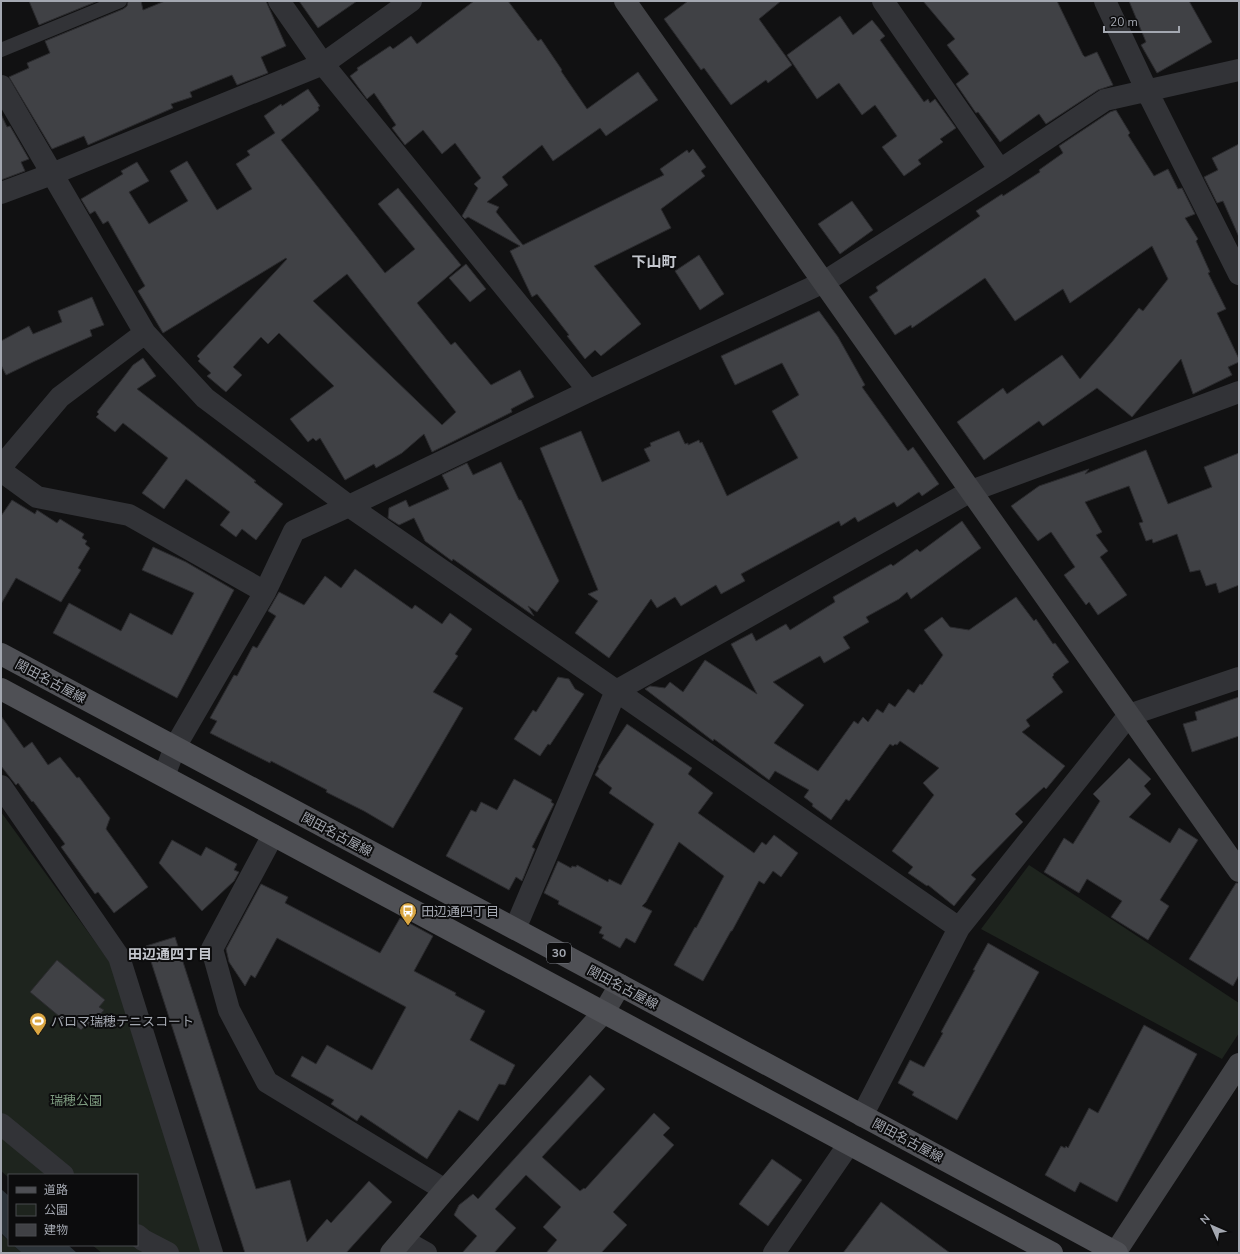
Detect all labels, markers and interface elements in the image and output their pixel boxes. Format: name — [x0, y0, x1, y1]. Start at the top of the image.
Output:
scale bar — [1104, 8, 1179, 34]
text: 20 m — [1110, 14, 1138, 30]
district label: 下山町 — [631, 252, 677, 272]
street label: 関田名古屋線 — [12, 656, 89, 708]
street label: 関田名古屋線 — [298, 809, 375, 861]
bus stop icon: 田辺通四丁目 — [398, 901, 418, 926]
place label: 田辺通四丁目 — [421, 903, 499, 921]
road number: 30 — [547, 943, 571, 963]
district label: 田辺通四丁目 — [128, 945, 212, 964]
street label: 関田名古屋線 — [584, 962, 661, 1014]
sports icon: パロマ瑞穂テニスコート — [28, 1011, 48, 1036]
place label: パロマ瑞穂テニスコート — [51, 1013, 194, 1031]
park label: 瑞穂公園 — [50, 1092, 102, 1110]
street label: 関田名古屋線 — [869, 1115, 946, 1167]
legend — [8, 1174, 138, 1246]
text: 道路 — [44, 1182, 68, 1198]
text: 公園 — [44, 1202, 68, 1218]
north arrow — [1192, 1206, 1232, 1246]
text: N — [1197, 1211, 1213, 1227]
text: 建物 — [44, 1222, 68, 1238]

